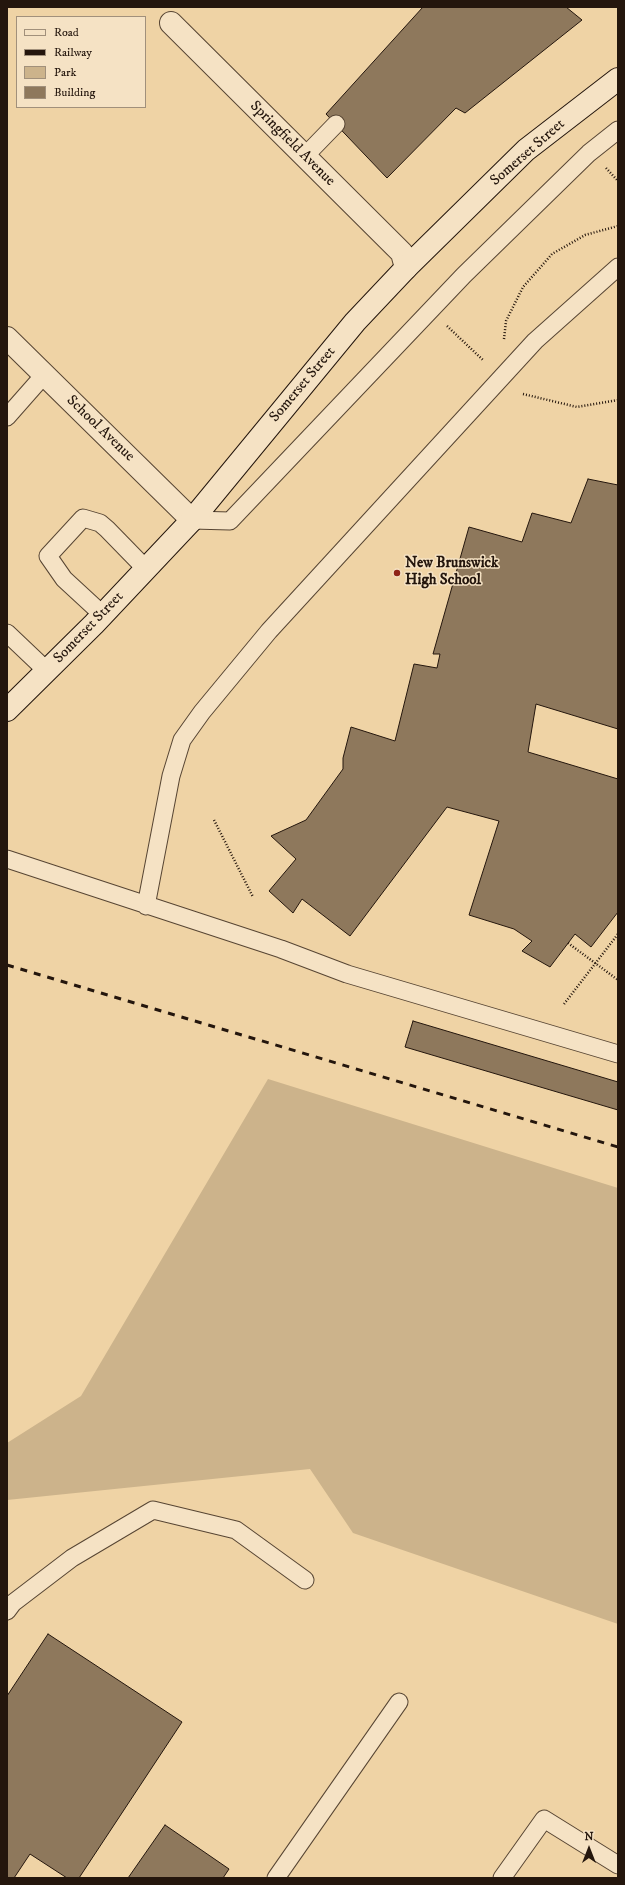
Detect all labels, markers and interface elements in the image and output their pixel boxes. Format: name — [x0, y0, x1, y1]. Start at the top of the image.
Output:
legend — [16, 16, 146, 108]
text: Road — [54, 25, 79, 40]
text: Railway — [54, 45, 92, 60]
text: Park — [54, 65, 76, 80]
text: Building — [54, 85, 95, 100]
street label: Springfield Avenue — [246, 98, 338, 190]
street label: Somerset Street — [487, 116, 569, 190]
street label: Somerset Street — [266, 344, 340, 426]
street label: School Avenue — [62, 392, 138, 466]
place label: New Brunswick High School — [405, 555, 498, 590]
marker: New Brunswick High School — [392, 568, 402, 578]
street label: Somerset Street — [50, 588, 128, 668]
north arrow — [569, 1829, 609, 1869]
text: N — [584, 1830, 594, 1844]

